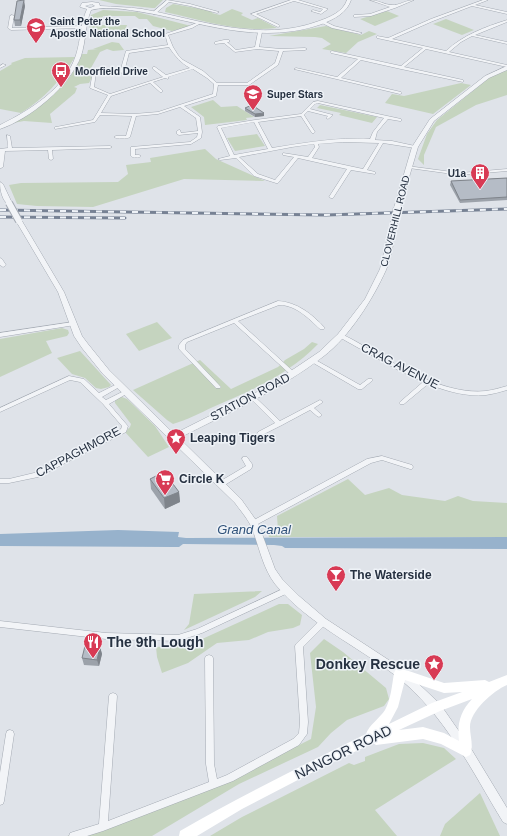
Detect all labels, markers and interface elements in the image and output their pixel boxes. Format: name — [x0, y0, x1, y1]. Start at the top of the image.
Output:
school or university icon: Saint Peter the Apostle National School — [25, 16, 47, 44]
place label: Saint Peter the Apostle National School — [50, 16, 165, 39]
bus stop icon: Moorfield Drive — [50, 60, 72, 88]
place label: Moorfield Drive — [75, 66, 148, 77]
school or university icon: Super Stars — [242, 83, 264, 111]
place label: Super Stars — [267, 89, 324, 100]
building icon: U1a — [469, 162, 491, 190]
place label: U1a — [448, 168, 466, 179]
street label: CLOVERHILL ROAD — [378, 174, 412, 268]
street label: CRAG AVENUE — [359, 340, 441, 392]
street label: STATION ROAD — [208, 370, 293, 424]
street label: CAPPAGHMORE — [33, 424, 123, 480]
place icon: Leaping Tigers — [165, 427, 187, 455]
place label: Leaping Tigers — [190, 431, 275, 445]
supermarket icon: Circle K — [154, 468, 176, 496]
place label: Circle K — [179, 472, 225, 486]
water label: Grand Canal — [217, 522, 292, 537]
bar icon: The Waterside — [325, 564, 347, 592]
place label: The Waterside — [350, 568, 432, 582]
restaurant icon: The 9th Lough — [82, 631, 104, 659]
place label: The 9th Lough — [107, 634, 203, 650]
place icon: Donkey Rescue — [423, 653, 445, 681]
place label: Donkey Rescue — [316, 656, 420, 672]
street label: NANGOR ROAD — [292, 722, 394, 782]

